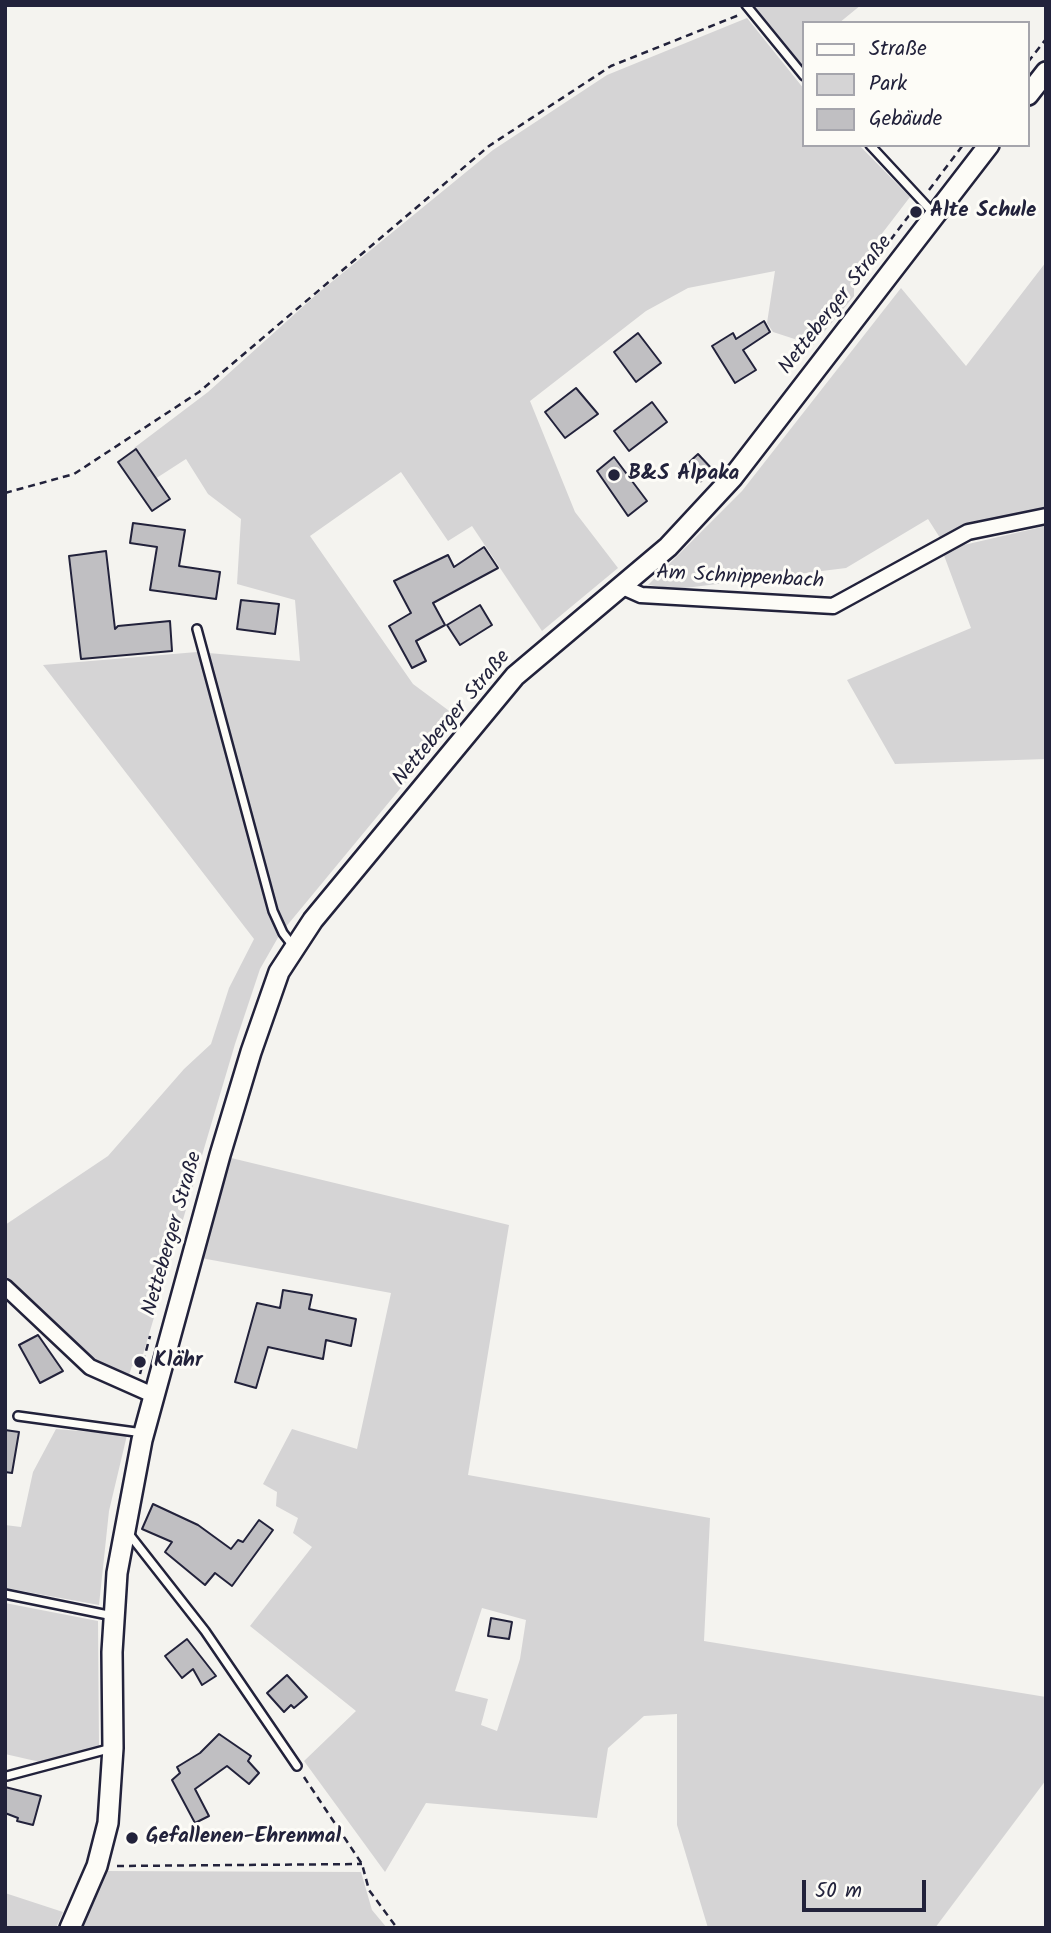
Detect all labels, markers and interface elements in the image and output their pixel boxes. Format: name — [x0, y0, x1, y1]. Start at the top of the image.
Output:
legend — [802, 21, 1030, 147]
text: Straße — [869, 33, 927, 66]
text: Park — [869, 68, 907, 101]
text: Gebäude — [869, 103, 942, 136]
place label: Alte Schule — [930, 199, 1036, 225]
marker: Alte Schule — [908, 204, 924, 220]
street label: Netteberger Straße — [775, 231, 899, 381]
place label: B&S Alpaka — [628, 462, 739, 488]
marker: B&S Alpaka — [606, 467, 622, 483]
street label: Am Schnippenbach — [655, 562, 825, 596]
street label: Netteberger Straße — [389, 646, 517, 792]
street label: Netteberger Straße — [139, 1149, 209, 1319]
place label: Klähr — [154, 1349, 203, 1375]
marker: Klähr — [132, 1354, 148, 1370]
place label: Gefallenen-Ehrenmal — [146, 1825, 341, 1851]
marker: Gefallenen-Ehrenmal — [124, 1830, 140, 1846]
scale bar — [806, 1867, 930, 1911]
text: 50 m — [815, 1875, 862, 1908]

